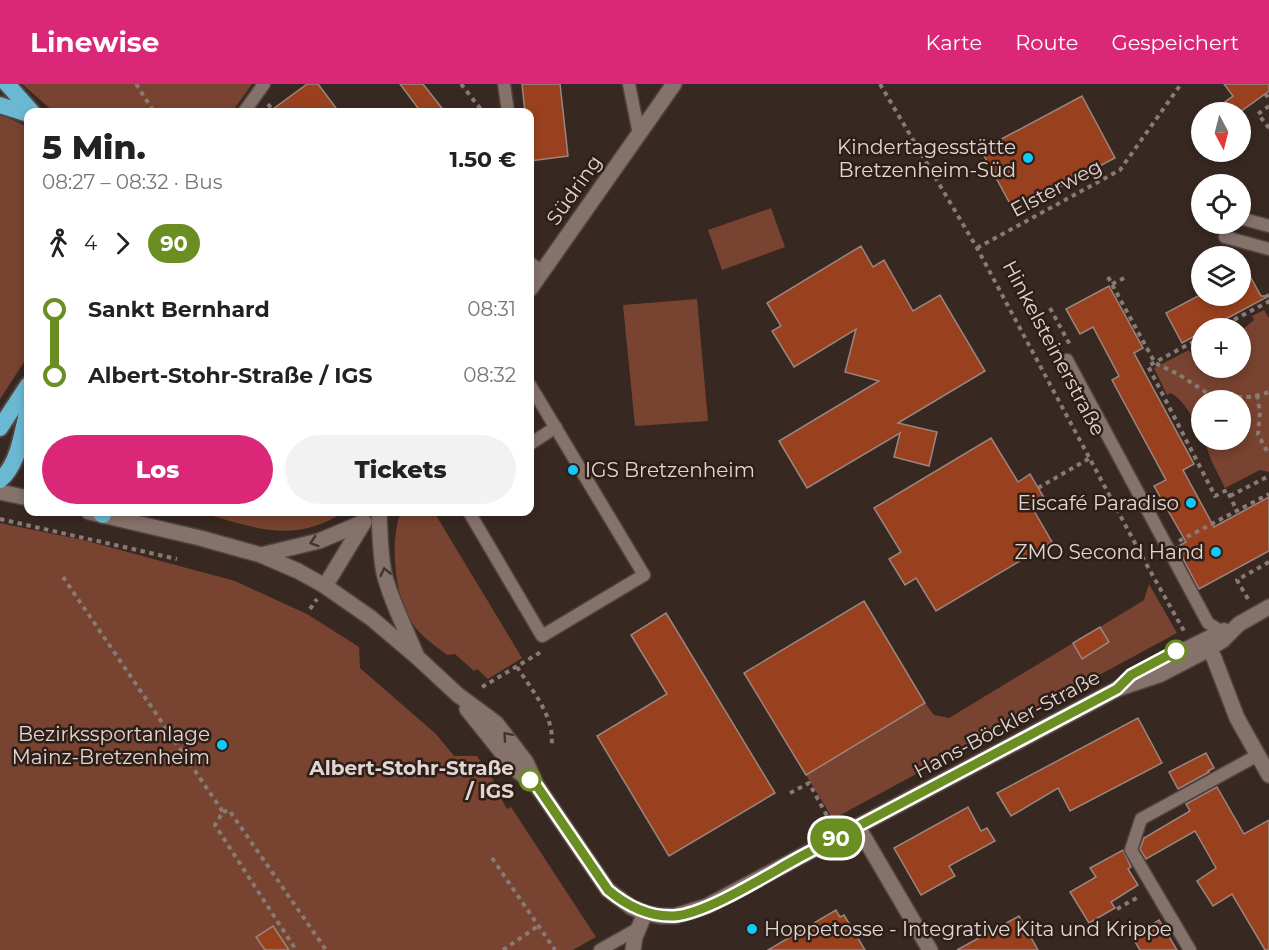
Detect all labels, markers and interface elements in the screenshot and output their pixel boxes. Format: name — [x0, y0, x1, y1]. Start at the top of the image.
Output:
text: Linewise — [30, 25, 159, 59]
text: Karte — [926, 30, 982, 55]
text: Route — [1015, 30, 1078, 55]
text: Gespeichert — [1111, 30, 1239, 55]
north arrow — [1191, 102, 1251, 162]
map controls — [1191, 102, 1251, 450]
text: 5 Min. — [42, 127, 146, 167]
place label: Kindertagesstätte Bretzenheim-Süd — [837, 135, 1016, 182]
text: 1.50 € — [450, 146, 516, 173]
street label: Südring — [541, 150, 607, 230]
marker: Kindertagesstätte Bretzenheim-Süd — [1021, 151, 1035, 165]
street label: Elsterweg — [1006, 154, 1106, 222]
text: 08:27 – 08:32 · Bus — [42, 170, 222, 194]
button: locate — [1191, 174, 1251, 234]
icon: walk — [42, 227, 75, 260]
icon: forward — [106, 227, 139, 260]
text: 4 — [84, 231, 97, 255]
text: 90 — [160, 231, 188, 256]
button: layers — [1191, 246, 1251, 306]
street label: Hinkelsteinerstraße — [998, 256, 1110, 440]
text: Sankt Bernhard — [88, 296, 270, 323]
text: 08:31 — [467, 297, 516, 321]
button: + — [1191, 318, 1251, 378]
text: Albert-Stohr-Straße / IGS — [88, 362, 372, 389]
text: 08:32 — [463, 363, 516, 387]
button: − — [1191, 390, 1251, 450]
button: Los — [42, 435, 273, 504]
button: Tickets — [285, 435, 516, 504]
place label: IGS Bretzenheim — [585, 458, 755, 482]
marker: IGS Bretzenheim — [566, 463, 580, 477]
place label: Eiscafé Paradiso — [1017, 491, 1179, 515]
marker: Eiscafé Paradiso — [1184, 496, 1198, 510]
one-way arrow — [309, 535, 320, 548]
place label: ZMO Second Hand — [1014, 540, 1204, 564]
marker: ZMO Second Hand — [1209, 545, 1223, 559]
one-way arrow — [379, 567, 392, 577]
unlabelled marker — [1165, 640, 1187, 662]
street label: Hans-Böckler-Straße — [910, 665, 1104, 783]
place label: Bezirkssportanlage Mainz-Bretzenheim — [12, 722, 210, 769]
one-way arrow — [503, 732, 514, 743]
marker: Bezirkssportanlage Mainz-Bretzenheim — [215, 738, 229, 752]
place label: Albert-Stohr-Straße / IGS — [308, 756, 514, 803]
marker: Albert-Stohr-Straße / IGS — [519, 769, 541, 791]
line badge: 90 — [809, 818, 863, 858]
text: 90 — [822, 826, 850, 851]
place label: Hoppetosse - Integrative Kita und Krippe — [764, 917, 1172, 941]
marker: Hoppetosse - Integrative Kita und Krippe — [745, 922, 759, 936]

